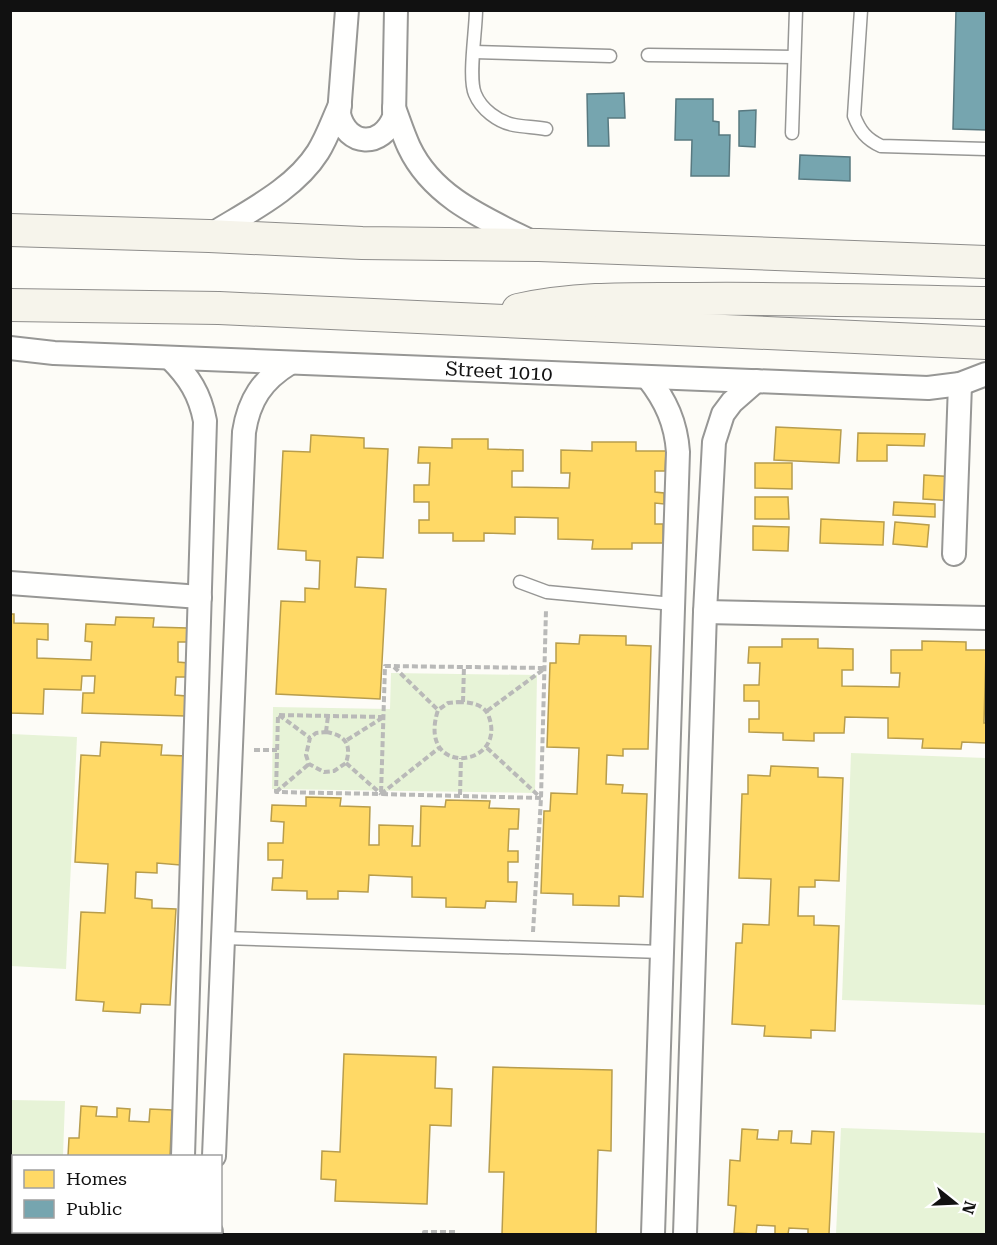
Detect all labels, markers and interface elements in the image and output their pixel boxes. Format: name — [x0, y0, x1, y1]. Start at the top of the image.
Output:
street label: Street 1010 — [445, 356, 553, 386]
legend — [12, 1155, 222, 1233]
text: Homes — [66, 1168, 127, 1189]
north arrow — [925, 1173, 985, 1233]
text: Public — [66, 1198, 122, 1219]
text: N — [958, 1199, 980, 1216]

